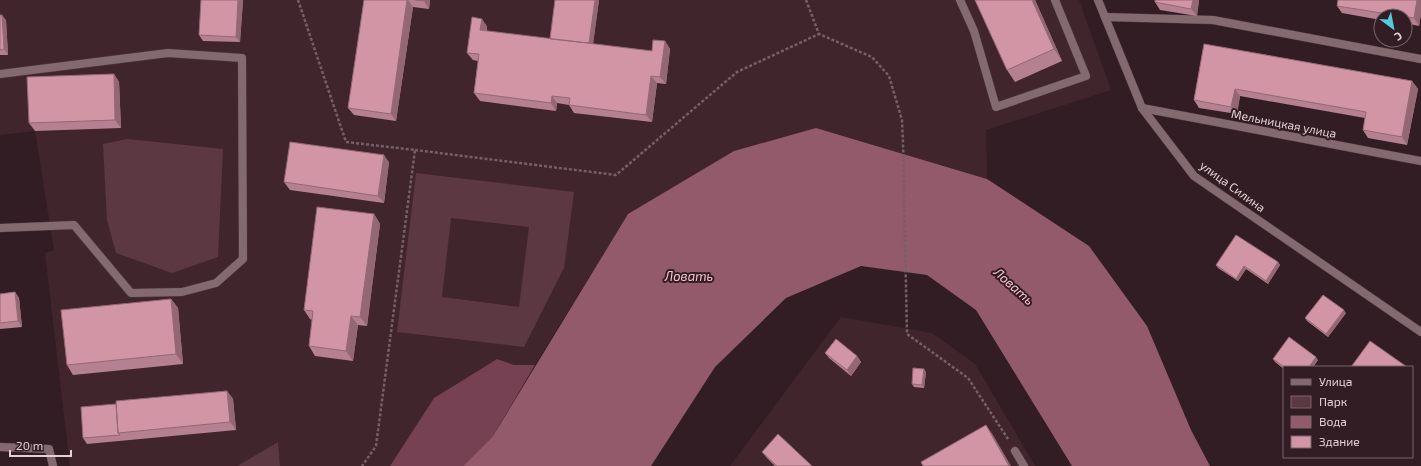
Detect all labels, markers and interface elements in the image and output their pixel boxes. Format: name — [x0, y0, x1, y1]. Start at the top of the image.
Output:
north arrow — [1373, 8, 1413, 48]
text: С — [1392, 30, 1405, 44]
street label: Мельницкая улица — [1230, 106, 1338, 141]
street label: улица Силина — [1197, 158, 1268, 215]
water label: Ловать — [990, 263, 1037, 308]
water label: Ловать — [664, 268, 713, 284]
legend — [1283, 366, 1413, 458]
text: Улица — [1319, 374, 1352, 388]
text: Парк — [1319, 394, 1348, 408]
text: Вода — [1319, 414, 1347, 428]
scale bar — [10, 432, 71, 458]
text: Здание — [1319, 434, 1360, 448]
text: 20 m — [16, 438, 43, 452]

